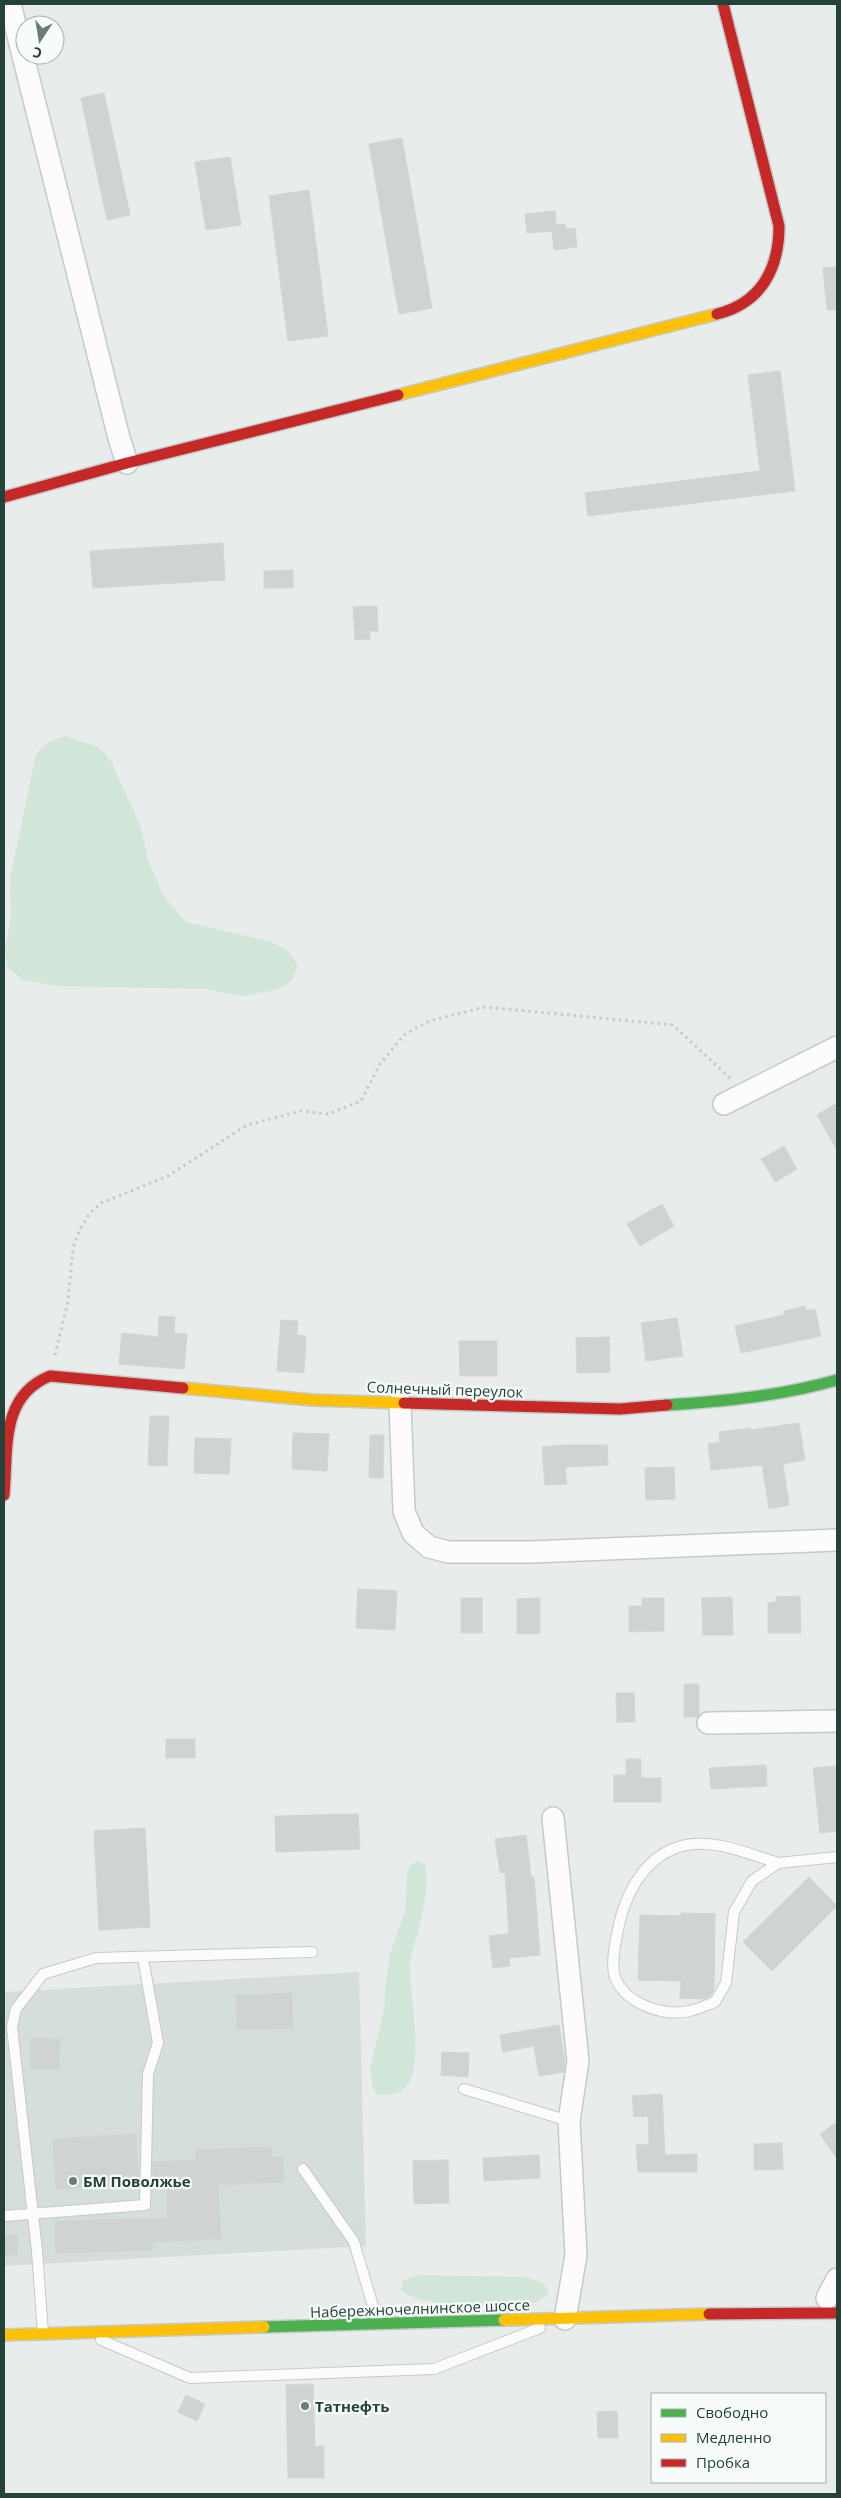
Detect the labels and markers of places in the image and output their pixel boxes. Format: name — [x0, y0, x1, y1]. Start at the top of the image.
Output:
place label: БМ Поволжье — [83, 2171, 191, 2191]
marker: БМ Поволжье — [67, 2175, 79, 2187]
place label: Татнефть — [315, 2396, 390, 2416]
marker: Татнефть — [299, 2400, 311, 2412]

